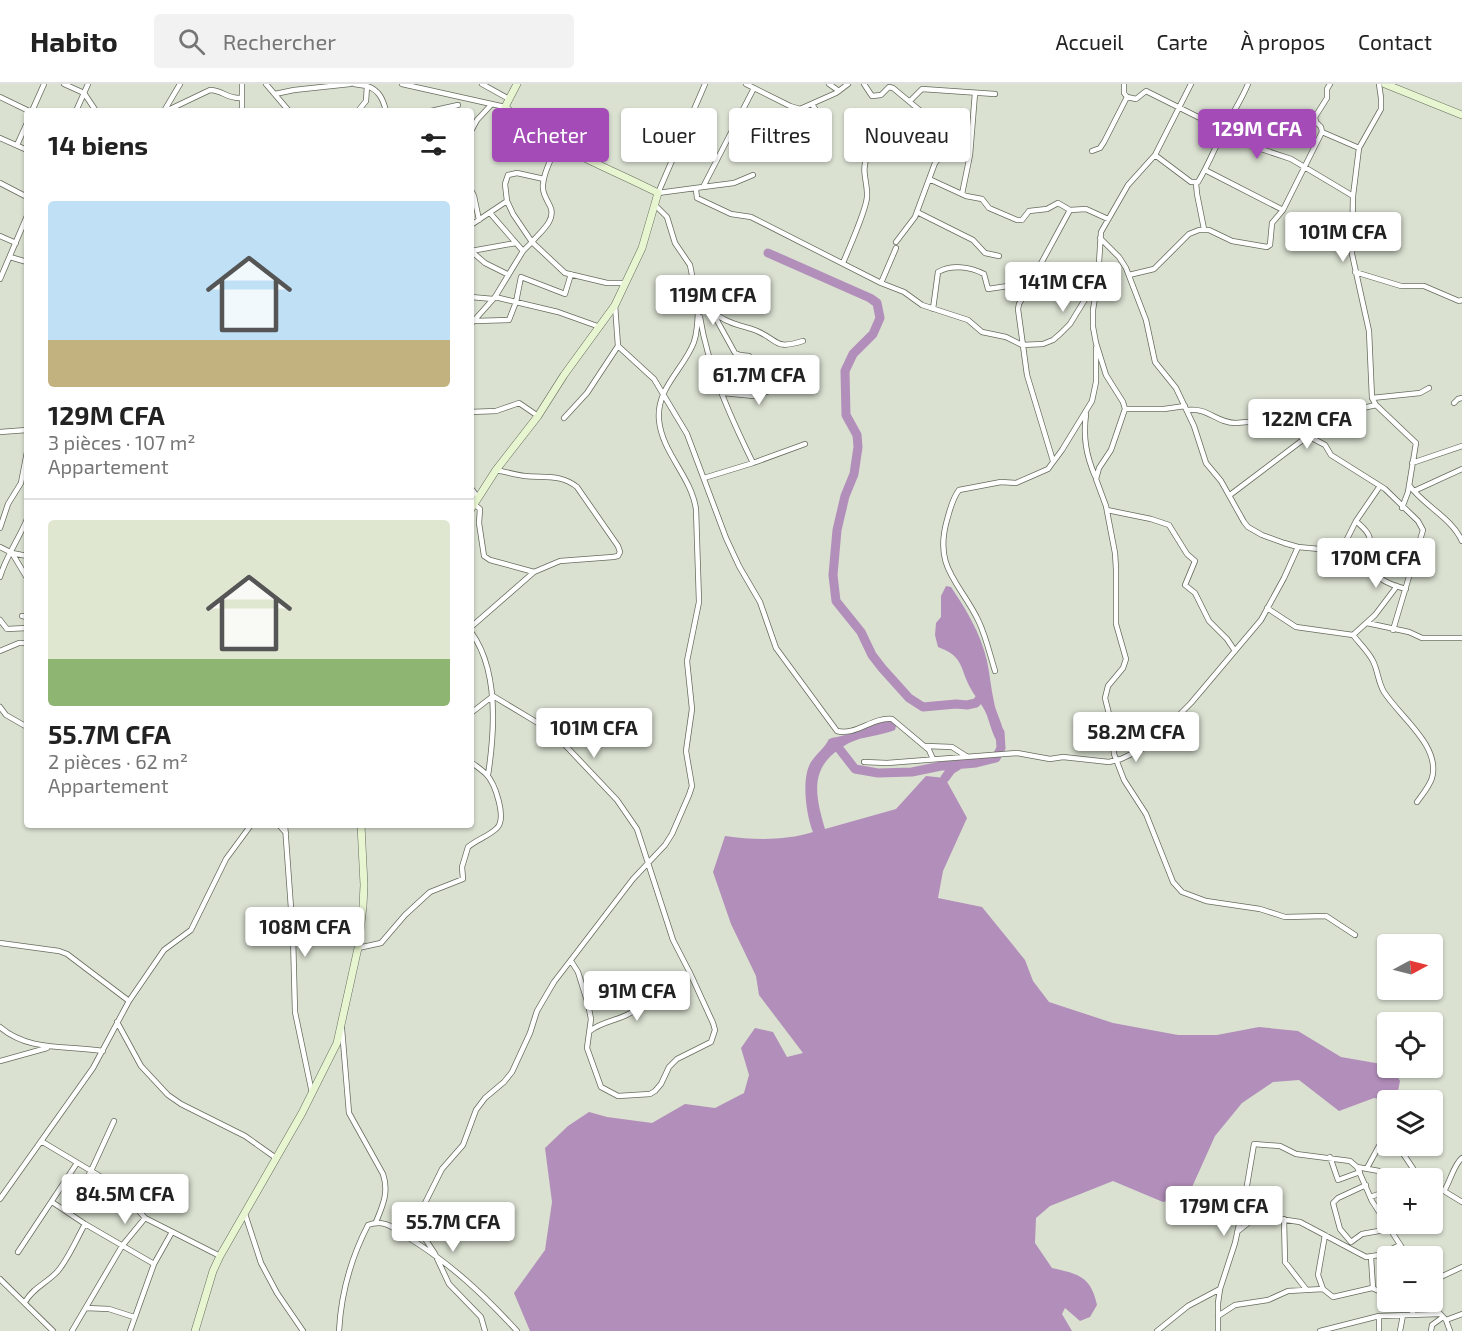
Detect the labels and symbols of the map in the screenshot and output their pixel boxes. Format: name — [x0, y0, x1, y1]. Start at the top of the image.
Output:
pin: 129M CFA — [1195, 109, 1319, 160]
pin: 101M CFA — [1281, 212, 1405, 263]
pin: 141M CFA — [1001, 262, 1125, 313]
pin: 119M CFA — [651, 275, 775, 326]
pin: 61.7M CFA — [690, 355, 828, 406]
pin: 122M CFA — [1245, 399, 1369, 450]
pin: 170M CFA — [1314, 538, 1438, 589]
pin: 101M CFA — [532, 708, 656, 759]
pin: 58.2M CFA — [1067, 712, 1205, 763]
pin: 108M CFA — [243, 907, 367, 958]
north arrow — [1377, 934, 1443, 1000]
pin: 91M CFA — [582, 971, 692, 1022]
pin: 84.5M CFA — [56, 1174, 194, 1225]
pin: 179M CFA — [1162, 1186, 1286, 1237]
pin: 55.7M CFA — [384, 1202, 522, 1253]

